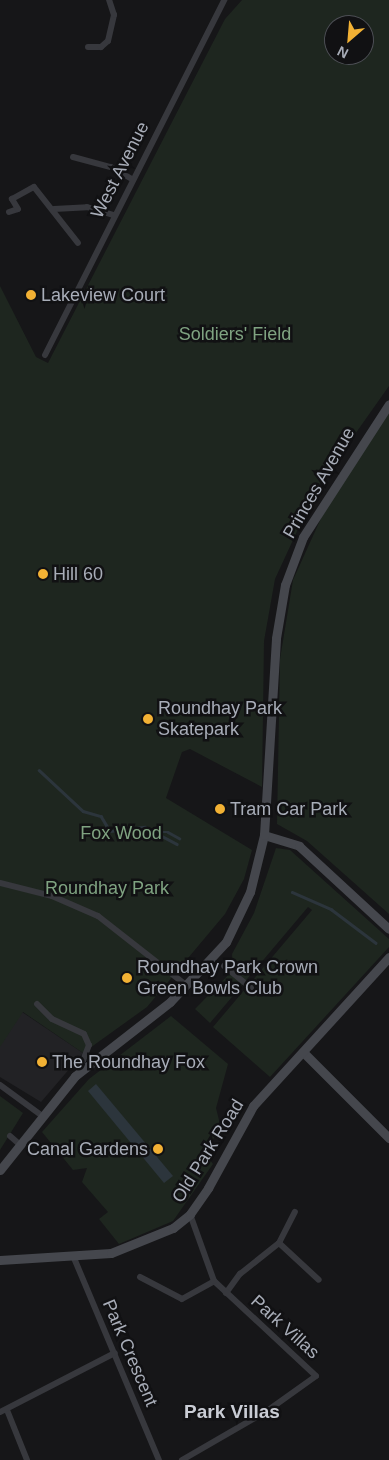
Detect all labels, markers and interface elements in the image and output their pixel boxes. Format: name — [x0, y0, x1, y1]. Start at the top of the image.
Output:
north arrow — [324, 15, 374, 65]
text: N — [335, 43, 351, 62]
street label: West Avenue — [86, 118, 154, 222]
place label: Lakeview Court — [41, 284, 165, 306]
marker: Lakeview Court — [25, 289, 37, 301]
park label: Soldiers' Field — [179, 323, 291, 345]
street label: Princes Avenue — [278, 423, 360, 543]
place label: Hill 60 — [53, 563, 103, 585]
marker: Hill 60 — [37, 568, 49, 580]
place label: Roundhay Park Skatepark — [158, 698, 282, 741]
marker: Roundhay Park Skatepark — [142, 713, 154, 725]
place label: Tram Car Park — [230, 798, 347, 820]
marker: Tram Car Park — [214, 803, 226, 815]
park label: Fox Wood — [80, 822, 162, 844]
park label: Roundhay Park — [45, 877, 169, 899]
place label: Roundhay Park Crown Green Bowls Club — [137, 957, 318, 1000]
marker: Roundhay Park Crown Green Bowls Club — [121, 972, 133, 984]
place label: The Roundhay Fox — [52, 1051, 205, 1073]
marker: The Roundhay Fox — [36, 1056, 48, 1068]
street label: Old Park Road — [168, 1095, 248, 1207]
place label: Canal Gardens — [27, 1138, 148, 1160]
marker: Canal Gardens — [152, 1143, 164, 1155]
street label: Park Villas — [246, 1291, 324, 1363]
street label: Park Crescent — [98, 1296, 162, 1410]
district label: Park Villas — [184, 1401, 280, 1423]

